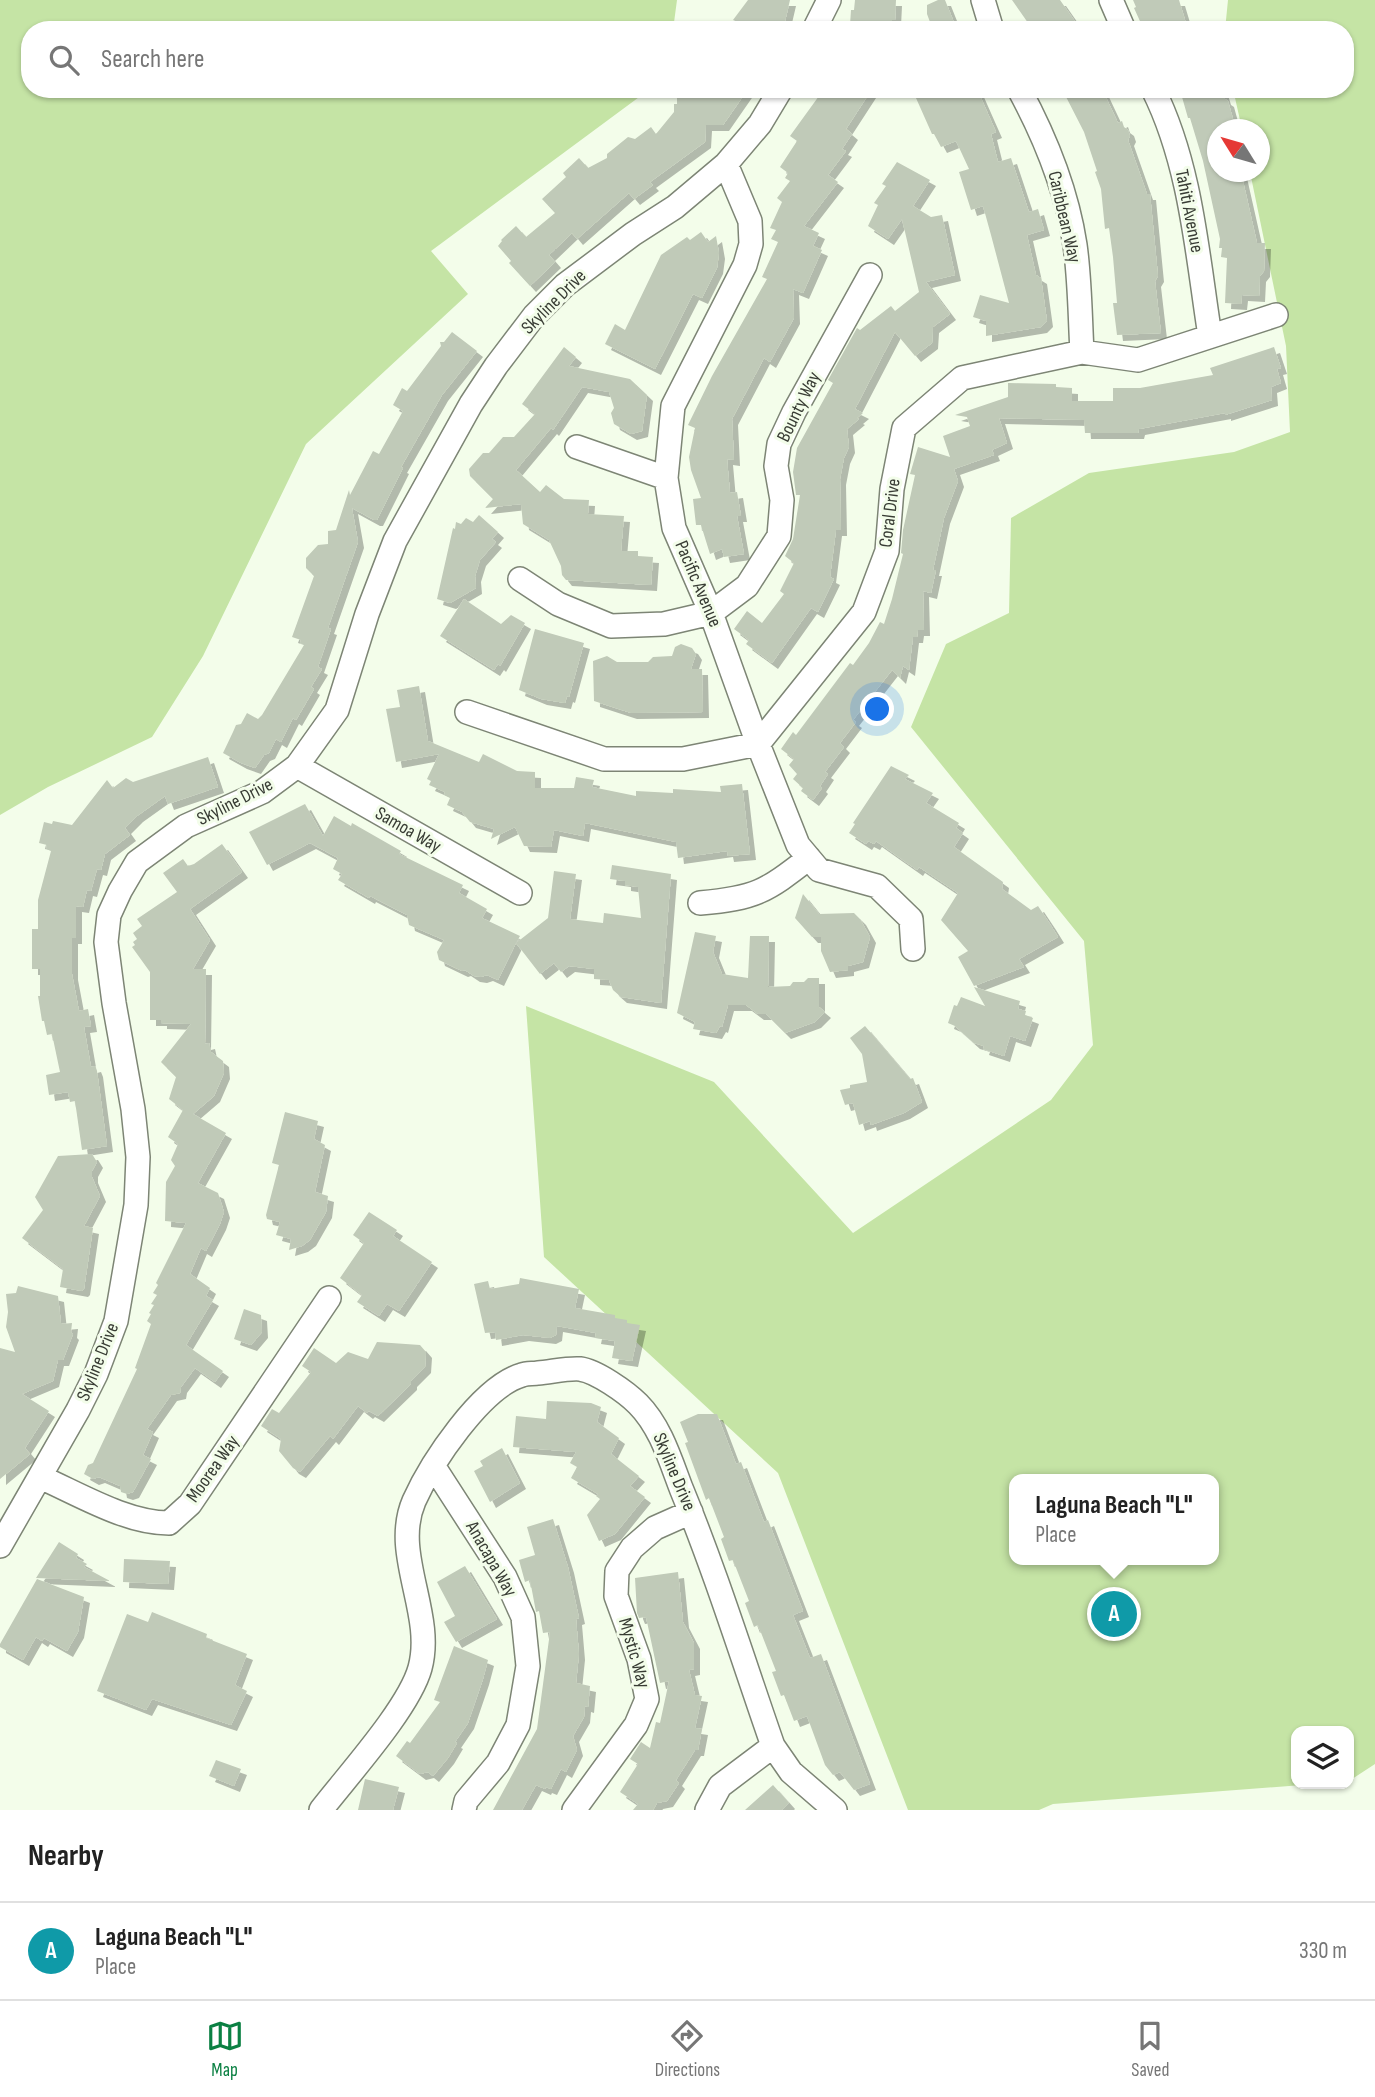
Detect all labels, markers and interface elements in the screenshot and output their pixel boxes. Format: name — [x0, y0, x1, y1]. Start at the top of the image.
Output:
search box — [21, 21, 1354, 98]
icon: search — [45, 41, 83, 79]
text: Search here — [101, 44, 204, 75]
north arrow — [1207, 119, 1270, 182]
street label: Tahiti Avenue — [1170, 167, 1208, 255]
street label: Caribbean Way — [1042, 169, 1086, 266]
street label: Skyline Drive — [517, 265, 591, 339]
street label: Bounty Way — [772, 368, 826, 446]
street label: Coral Drive — [874, 477, 906, 549]
street label: Pacific Avenue — [670, 537, 726, 631]
your location — [860, 692, 894, 726]
street label: Skyline Drive — [193, 773, 277, 831]
street label: Samoa Way — [371, 802, 446, 858]
street label: Skyline Drive — [72, 1320, 124, 1404]
street label: Skyline Drive — [647, 1430, 701, 1514]
street label: Moorea Way — [182, 1431, 245, 1507]
popup — [1009, 1474, 1219, 1565]
text: Laguna Beach "L" — [1035, 1490, 1193, 1521]
street label: Anacapa Way — [460, 1516, 522, 1601]
text: Place — [1035, 1521, 1076, 1549]
pin: A — [1091, 1588, 1137, 1640]
street label: Mystic Way — [613, 1615, 655, 1691]
map controls — [1291, 1726, 1354, 1789]
button: layers — [1291, 1726, 1354, 1789]
text: Nearby — [28, 1838, 104, 1874]
text: Laguna Beach "L" — [95, 1922, 252, 1953]
text: A — [46, 1937, 56, 1965]
text: 330 m — [1299, 1937, 1347, 1965]
text: Place — [95, 1953, 136, 1981]
tab: Map — [206, 2017, 244, 2082]
tab: Directions — [655, 2017, 720, 2082]
tab: Saved — [1131, 2017, 1169, 2082]

